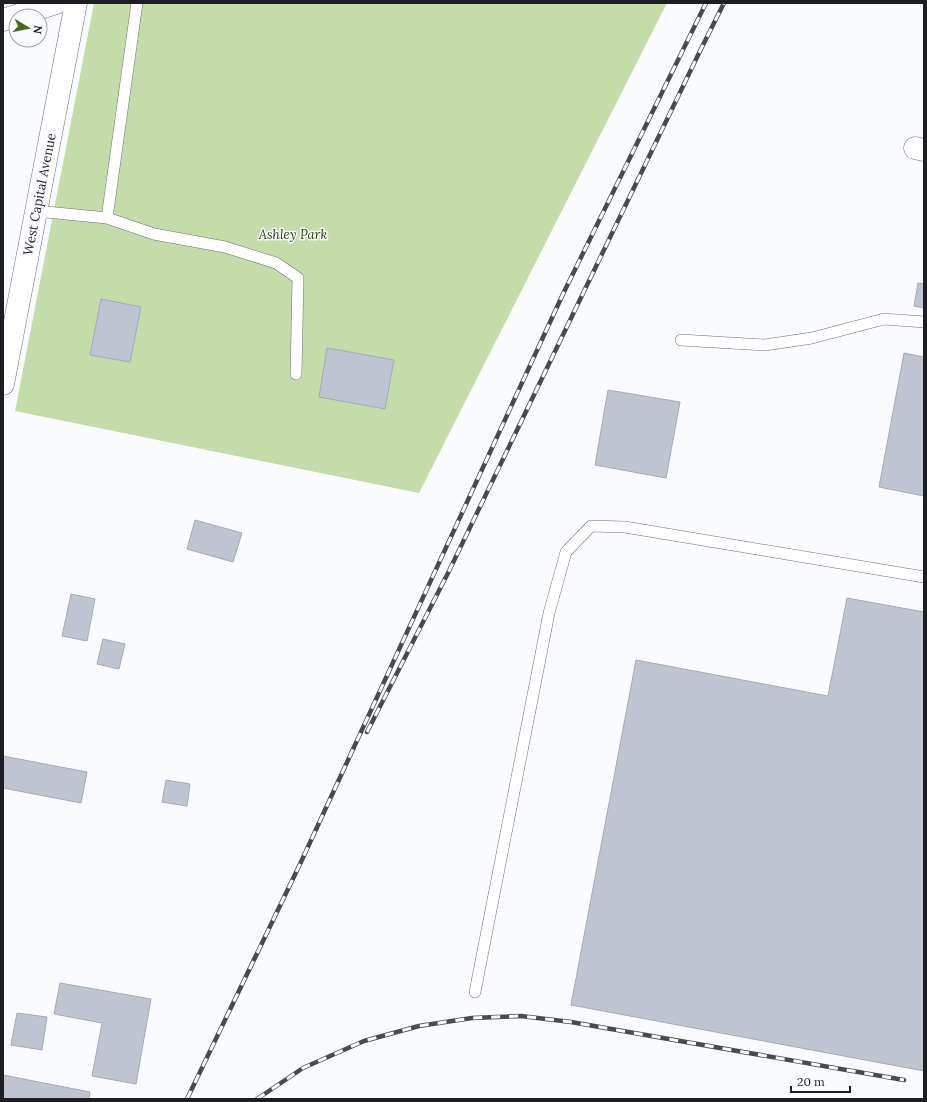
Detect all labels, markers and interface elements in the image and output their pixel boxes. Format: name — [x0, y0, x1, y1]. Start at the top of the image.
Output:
north arrow — [8, 8, 48, 48]
text: N — [30, 24, 45, 36]
street label: West Capital Avenue — [19, 132, 60, 257]
park label: Ashley Park — [258, 226, 327, 243]
scale bar — [791, 1068, 850, 1094]
text: 20 m — [797, 1074, 825, 1089]

